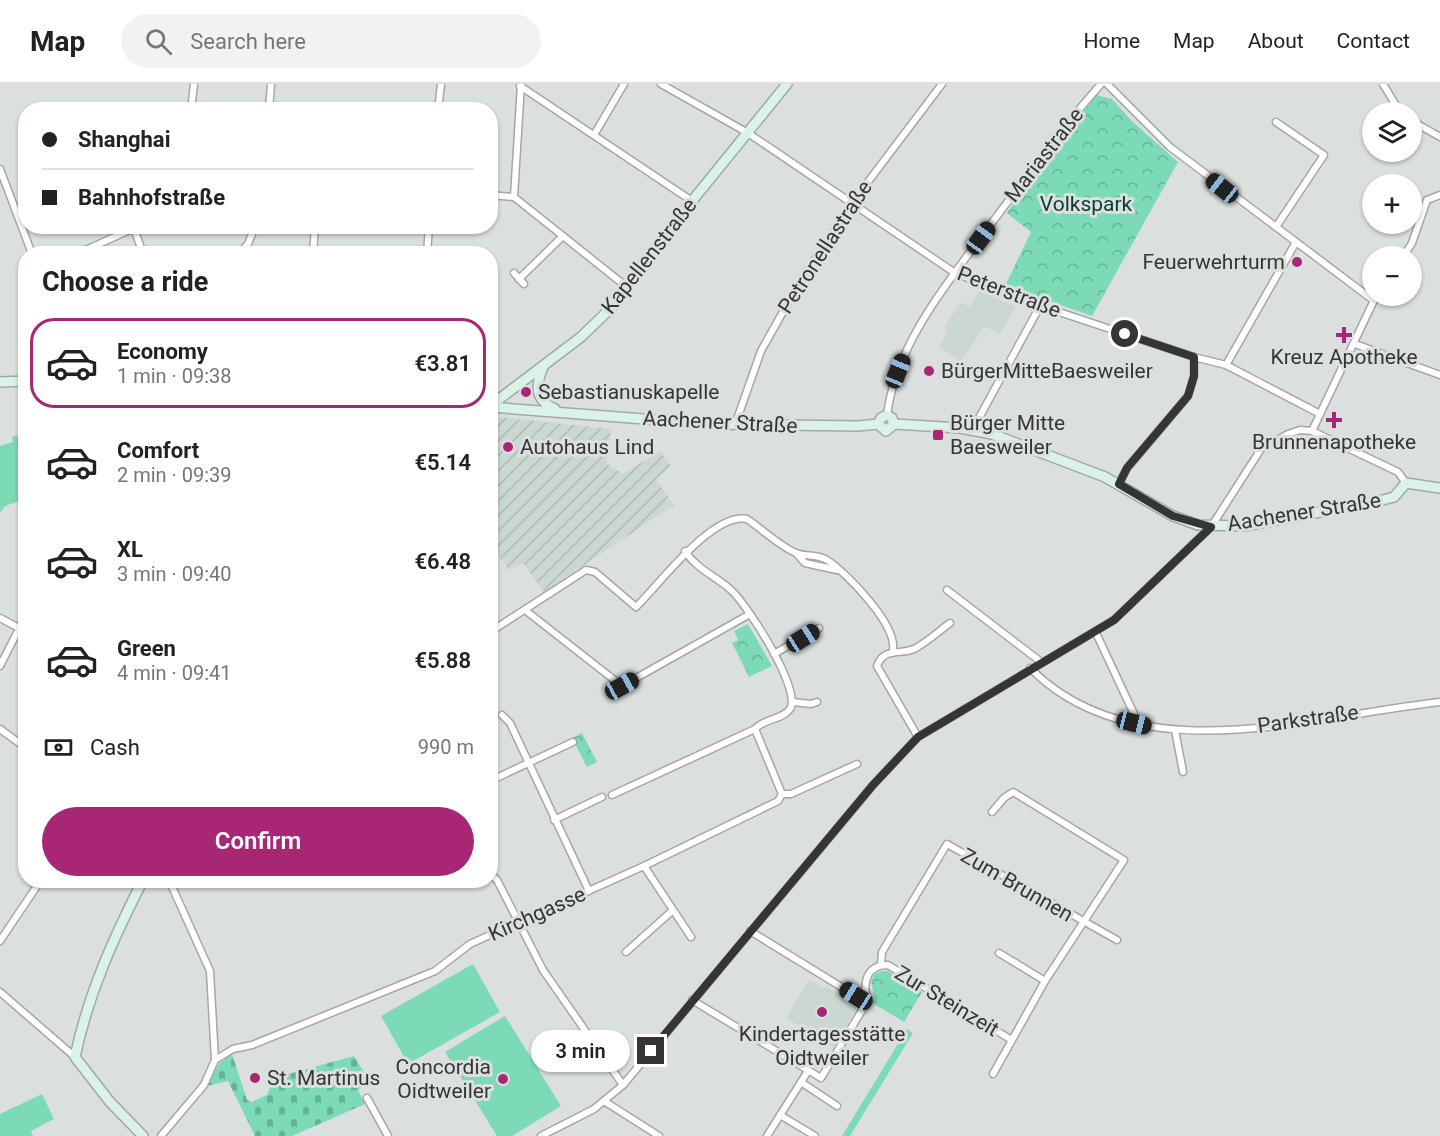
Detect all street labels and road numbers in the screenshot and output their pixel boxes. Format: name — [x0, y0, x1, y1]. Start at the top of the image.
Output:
street label: Mariastraße — [1000, 103, 1088, 207]
street label: Petronellastraße — [773, 176, 877, 318]
street label: Kapellenstraße — [596, 193, 702, 319]
street label: Peterstraße — [954, 261, 1064, 323]
street label: Aachener Straße — [642, 406, 798, 438]
street label: Aachener Straße — [1226, 488, 1382, 536]
street label: Parkstraße — [1256, 700, 1360, 738]
street label: Zum Brunnen — [957, 843, 1077, 927]
street label: Kirchgasse — [485, 882, 589, 946]
street label: Zur Steinzeit — [891, 961, 1003, 1041]

